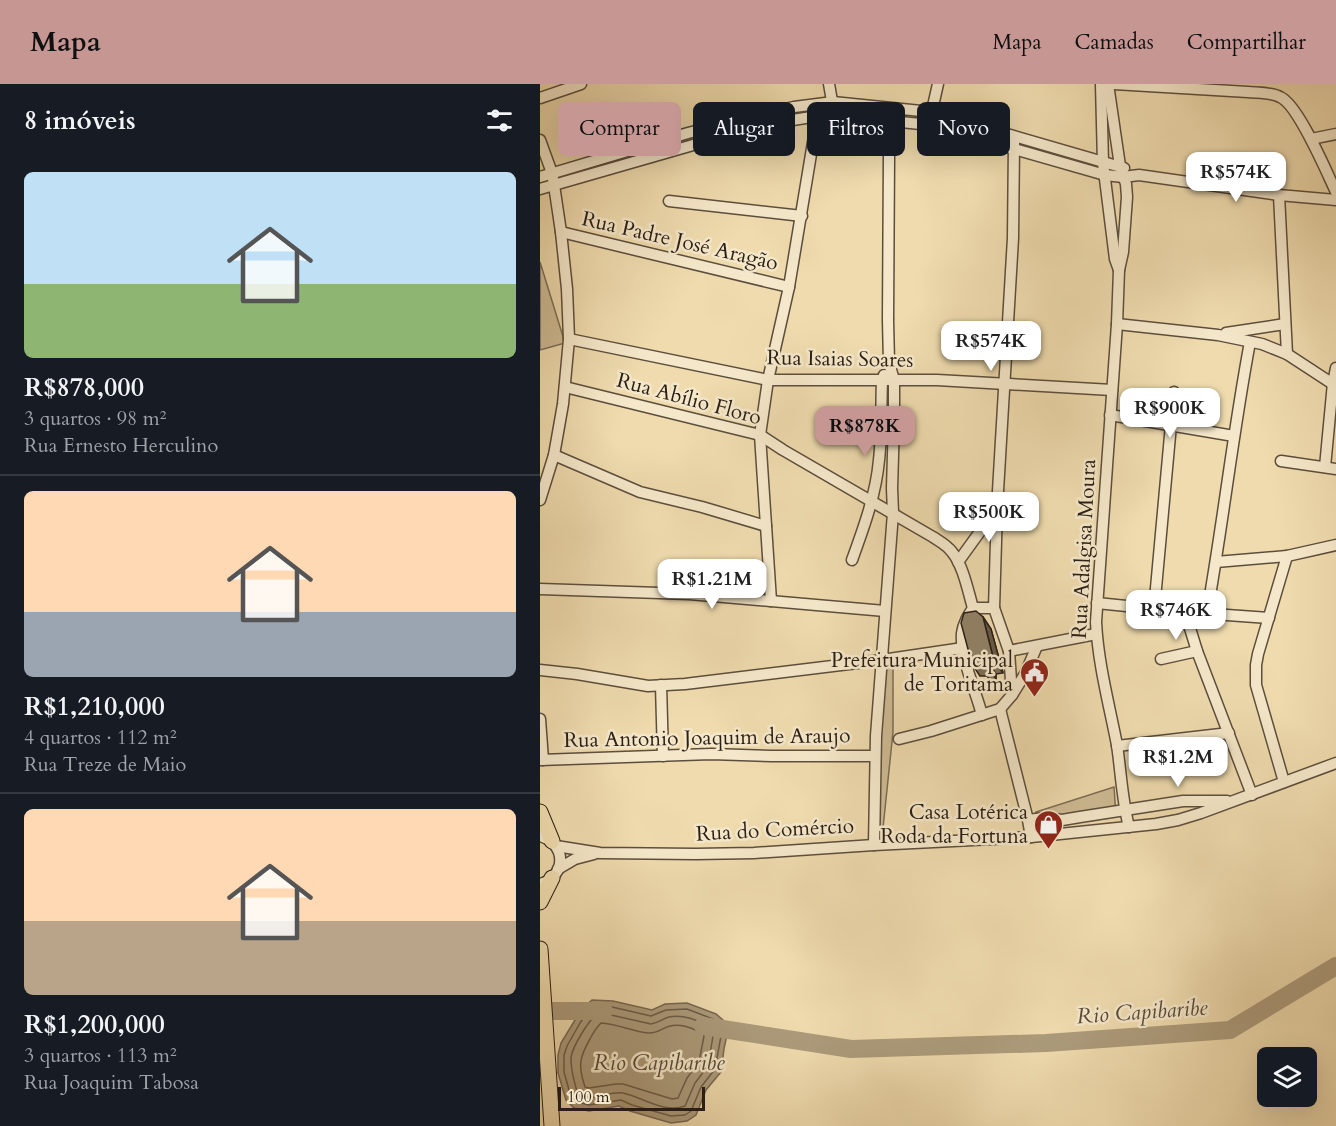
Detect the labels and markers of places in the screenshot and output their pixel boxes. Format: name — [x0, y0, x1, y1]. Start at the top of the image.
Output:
pin: R$574K — [1187, 152, 1285, 203]
pin: R$574K — [942, 321, 1040, 372]
pin: R$900K — [1121, 388, 1219, 439]
pin: R$878K — [816, 406, 914, 457]
pin: R$500K — [940, 492, 1038, 543]
pin: R$1.21M — [657, 559, 767, 610]
pin: R$746K — [1127, 590, 1225, 641]
place label: Prefeitura Municipal de Toritama — [831, 646, 1013, 699]
public building icon: Prefeitura Municipal de Toritama — [1018, 656, 1050, 698]
pin: R$1.2M — [1129, 737, 1227, 788]
place label: Casa Lotérica Roda da Fortuna — [880, 798, 1028, 851]
shop icon: Casa Lotérica Roda da Fortuna — [1033, 808, 1065, 850]

